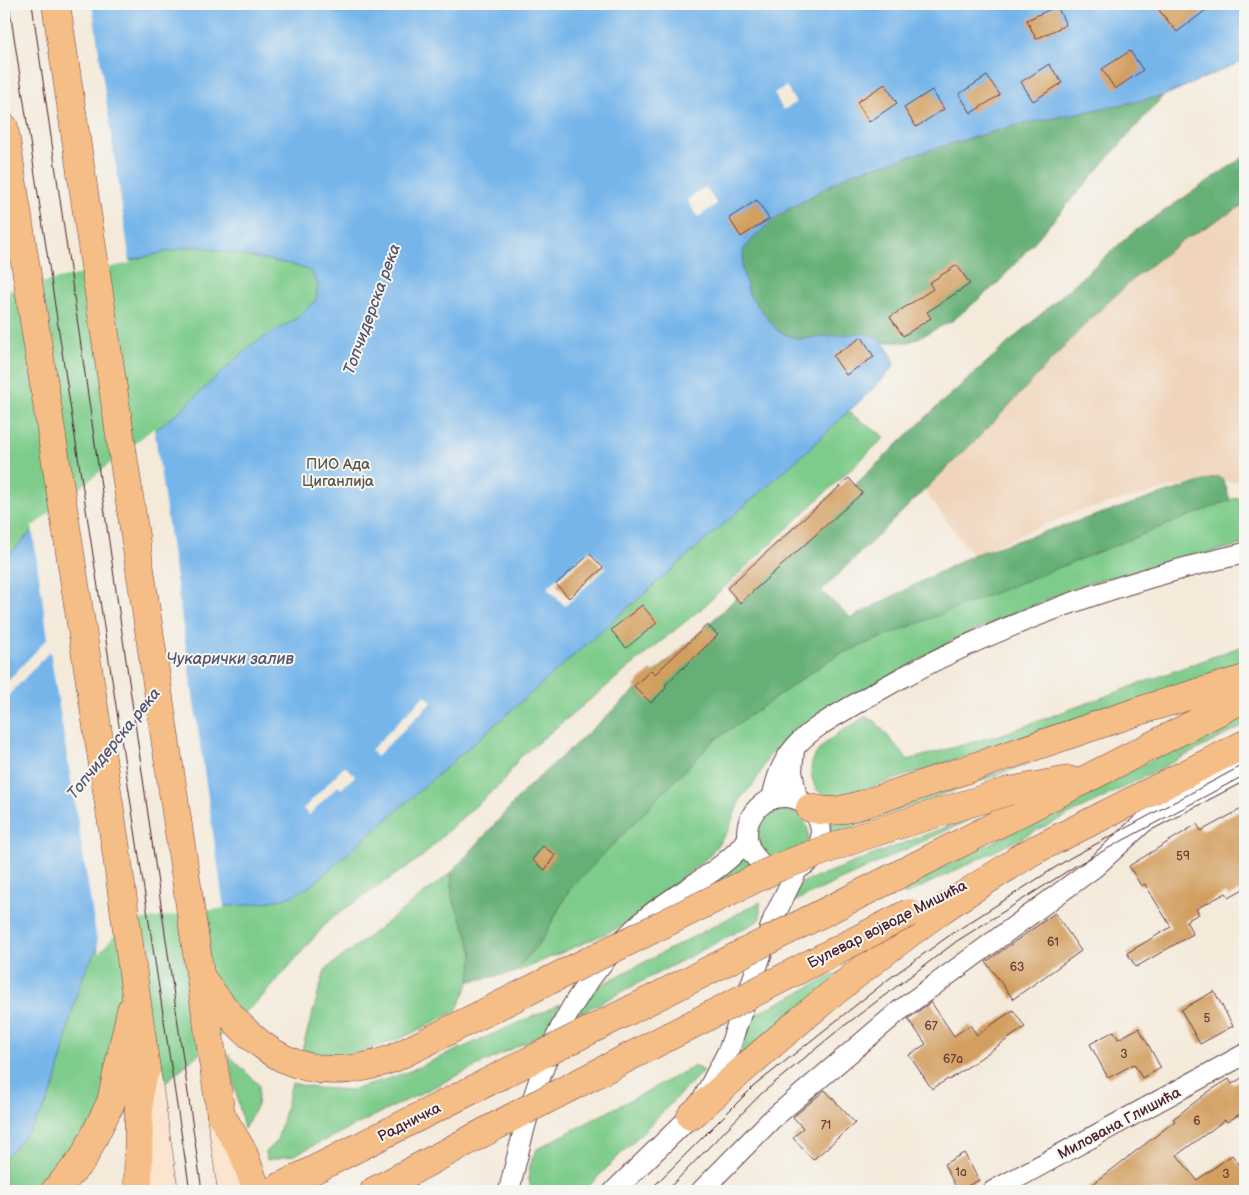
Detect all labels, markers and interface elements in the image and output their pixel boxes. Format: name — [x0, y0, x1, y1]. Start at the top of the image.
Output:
water label: Топчидерска река — [340, 241, 405, 378]
park label: ПИО Ада Циганлија — [302, 455, 374, 491]
water label: Чукарички залив — [166, 650, 294, 669]
water label: Топчидерска река — [63, 684, 165, 804]
house number: 59 — [1176, 849, 1190, 864]
street label: Булевар војводе Мишића — [804, 876, 970, 973]
house number: 61 — [1047, 935, 1059, 950]
house number: 63 — [1010, 960, 1024, 975]
house number: 5 — [1204, 1011, 1211, 1026]
house number: 67 — [924, 1019, 938, 1034]
house number: 3 — [1120, 1047, 1128, 1062]
house number: 67a — [943, 1052, 963, 1067]
street label: Милована Глишића — [1054, 1083, 1184, 1164]
street label: Радничка — [374, 1098, 444, 1146]
house number: 6 — [1193, 1114, 1201, 1129]
house number: 71 — [821, 1118, 831, 1133]
house number: 1a — [955, 1165, 967, 1180]
house number: 3 — [1222, 1167, 1230, 1182]

